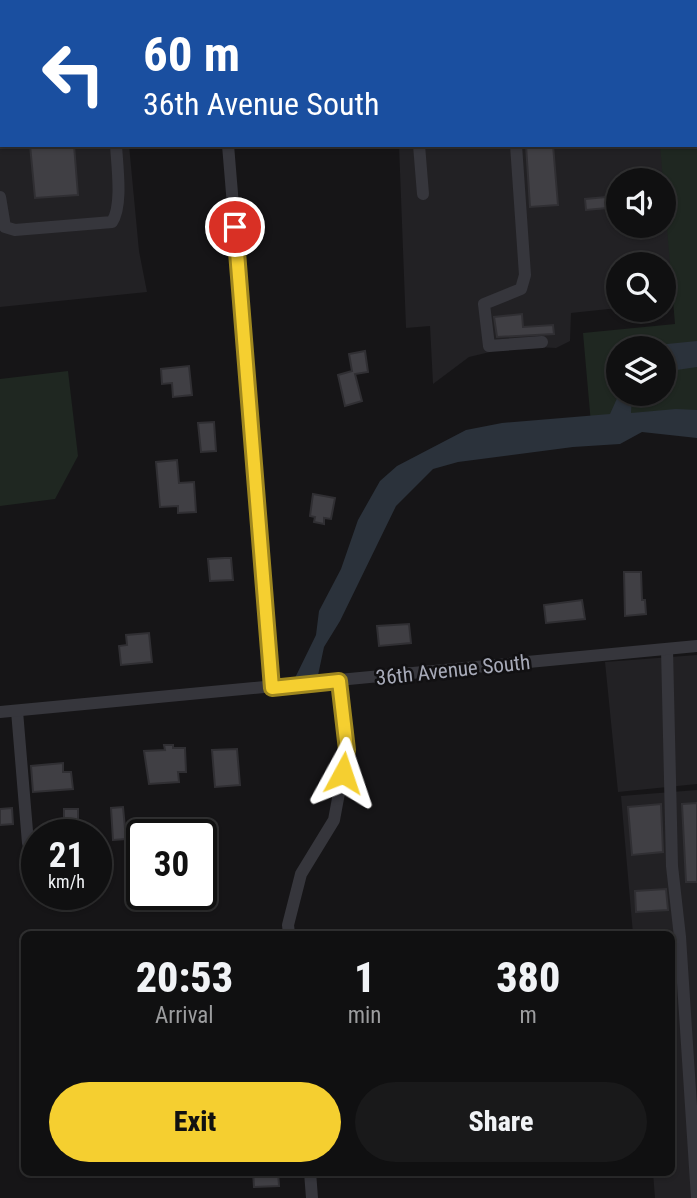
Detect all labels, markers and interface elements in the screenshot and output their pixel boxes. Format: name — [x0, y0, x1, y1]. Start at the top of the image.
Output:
text: 60 m — [143, 26, 240, 83]
icon: left — [28, 28, 119, 119]
text: 36th Avenue South — [143, 85, 379, 123]
map controls — [606, 168, 676, 406]
button: sound — [606, 168, 676, 238]
pin — [205, 197, 265, 257]
icon: arrive — [216, 208, 254, 246]
button: search — [606, 252, 676, 322]
button: layers — [606, 336, 676, 406]
street label: 36th Avenue South — [375, 650, 531, 690]
position arrow — [306, 736, 380, 810]
speed limit sign: 30 — [126, 819, 217, 910]
text: 21 — [49, 835, 84, 876]
text: km/h — [48, 871, 85, 892]
text: 20:53 — [136, 953, 233, 1002]
text: 1 — [354, 953, 375, 1002]
text: 380 — [496, 953, 560, 1002]
text: Arrival — [155, 1002, 214, 1029]
text: min — [348, 1002, 381, 1029]
text: m — [520, 1002, 537, 1029]
button: Exit — [49, 1082, 341, 1162]
button: Share — [355, 1082, 647, 1162]

